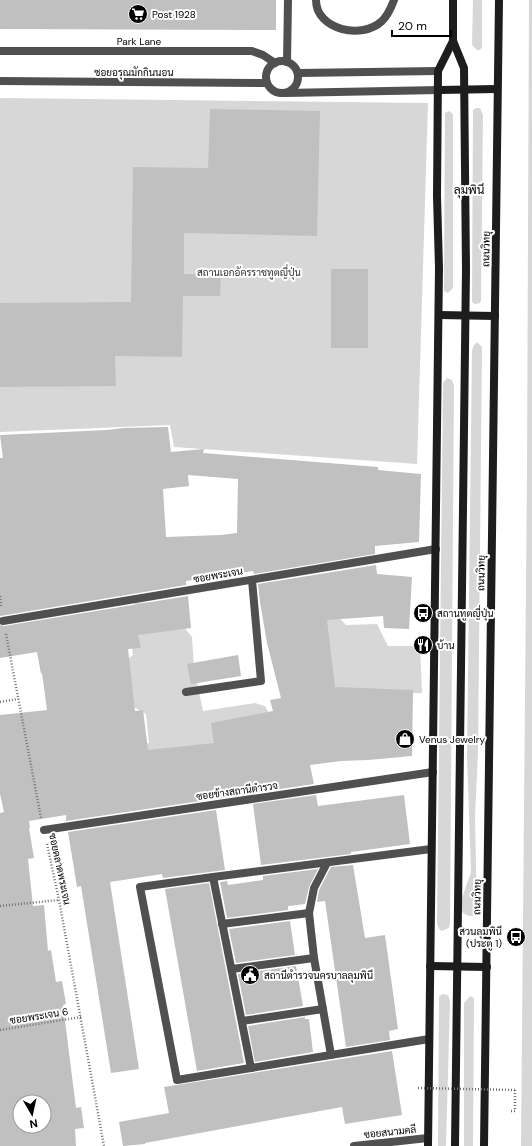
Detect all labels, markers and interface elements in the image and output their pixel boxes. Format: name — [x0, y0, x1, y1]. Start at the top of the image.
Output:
supermarket icon: Post 1928 — [127, 3, 149, 25]
place label: Post 1928 — [152, 8, 196, 21]
scale bar — [392, 12, 451, 38]
text: 20 m — [398, 18, 427, 34]
street label: Park Lane — [117, 35, 162, 48]
street label: ซอยอรุณมักกินนอน — [94, 66, 174, 80]
district label: ลุมพินี — [454, 182, 485, 199]
street label: ถนนวิทยุ — [479, 231, 494, 267]
park label: สถานเอกอัครราชทูตญี่ปุ่น — [197, 264, 301, 280]
street label: ถนนวิทยุ — [474, 555, 489, 591]
street label: ซอยพระเจน — [192, 564, 244, 586]
bus stop icon: สถานทูตญี่ปุ่น — [412, 602, 434, 624]
place label: สถานทูตญี่ปุ่น — [437, 605, 494, 621]
restaurant icon: บ้าน — [412, 634, 434, 656]
place label: บ้าน — [437, 639, 455, 652]
shop icon: Venus Jewelry — [394, 728, 416, 750]
place label: Venus Jewelry — [419, 733, 485, 746]
street label: ซอยข้างสถานีตำรวจ — [195, 779, 279, 803]
street label: ซอยตลาดพระเจน — [46, 832, 74, 906]
street label: ถนนวิทยุ — [470, 879, 485, 915]
place label: สวนลุมพินี (ประตู 1) — [459, 925, 502, 951]
bus stop icon: สวนลุมพินี (ประตู 1) — [505, 926, 527, 948]
public building icon: สถานีตำรวจนครบาลลุมพินี — [239, 964, 261, 986]
place label: สถานีตำรวจนครบาลลุมพินี — [264, 969, 373, 983]
street label: ซอยพระเจน 6 — [9, 1005, 69, 1027]
north arrow — [12, 1094, 52, 1134]
text: N — [29, 1116, 39, 1131]
street label: ซอยสนามคลี — [363, 1123, 417, 1141]

